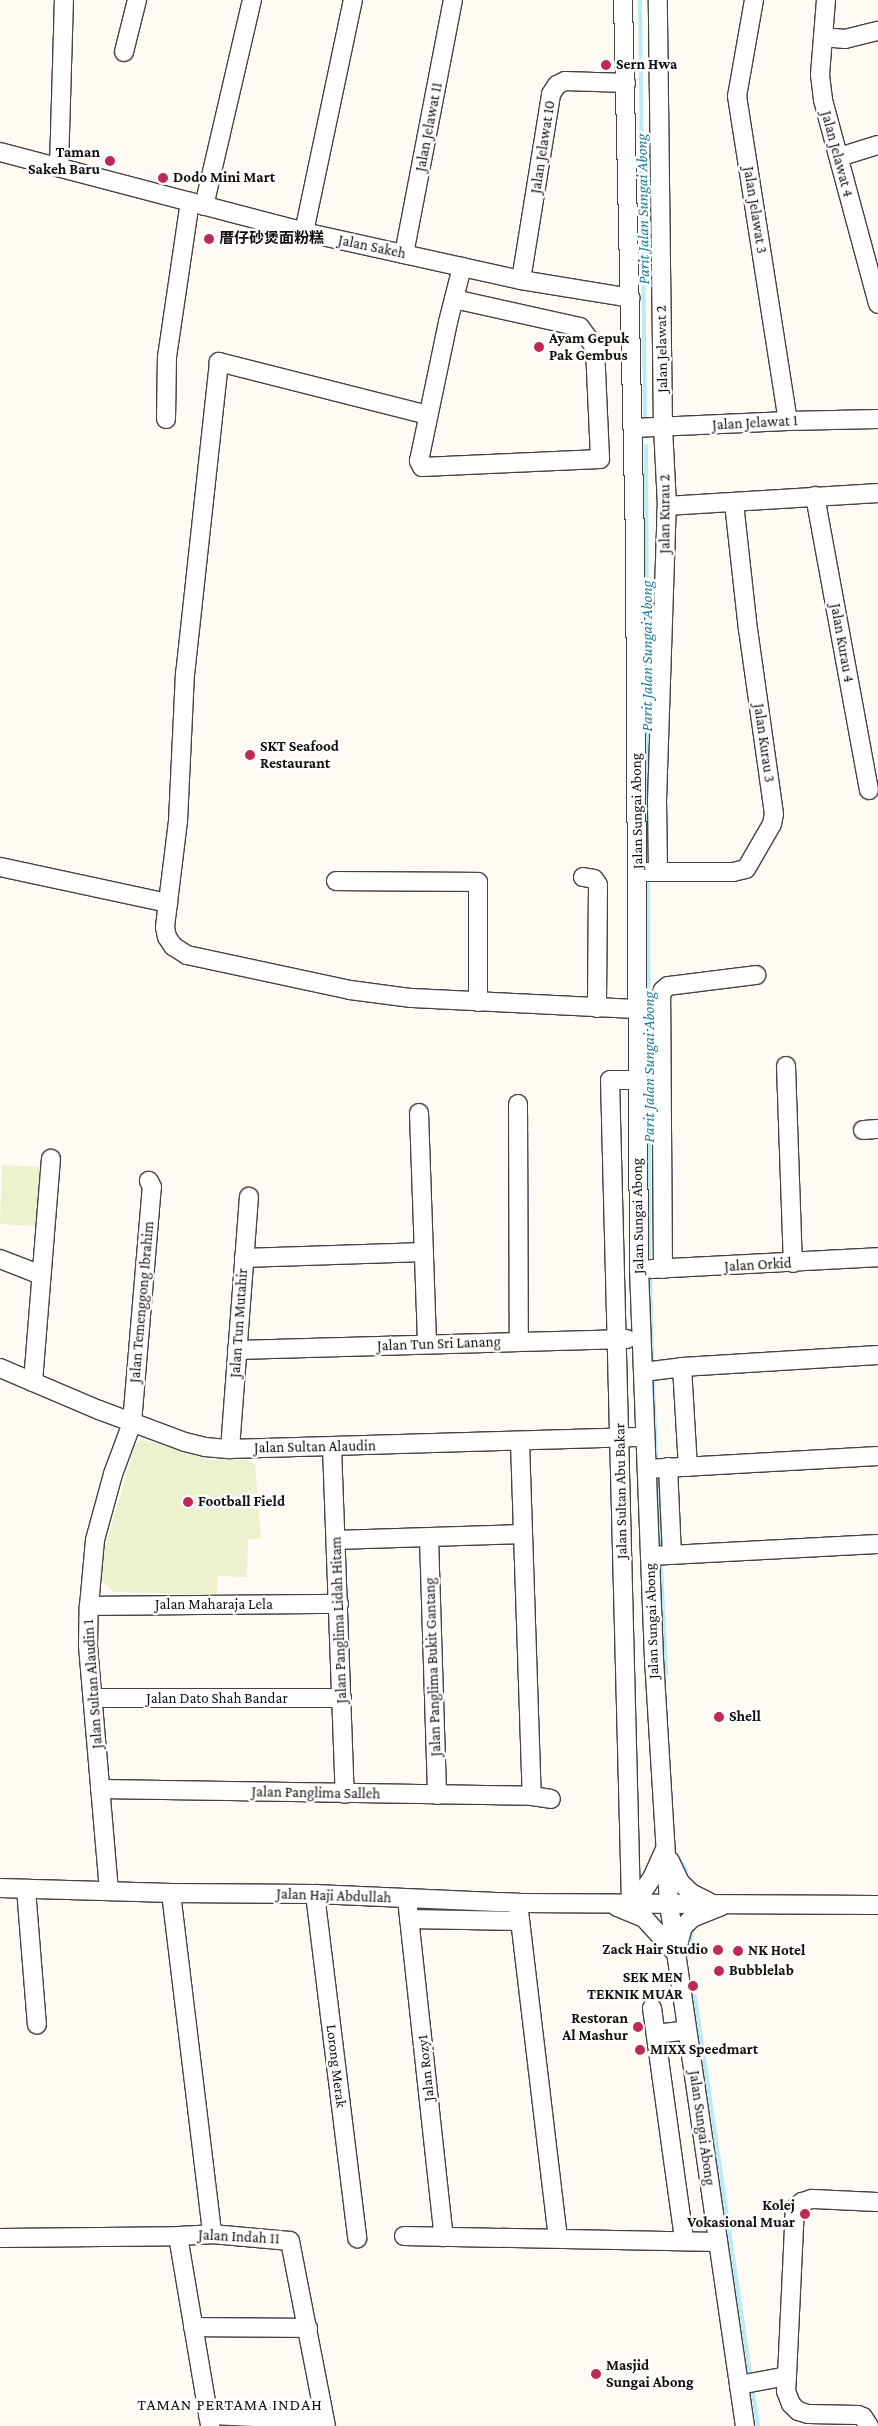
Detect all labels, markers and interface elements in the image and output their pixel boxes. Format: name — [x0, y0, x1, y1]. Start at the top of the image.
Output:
place label: Sern Hwa — [616, 56, 677, 74]
marker: Sern Hwa — [600, 59, 612, 71]
street label: Jalan Jelawat 11 — [412, 81, 446, 173]
street label: Jalan Jelawat 10 — [527, 99, 559, 195]
street label: Jalan Jelawat 4 — [817, 109, 857, 199]
water label: Parit Jalan Sungai Abong — [632, 133, 654, 285]
place label: Taman Sakeh Baru — [28, 143, 100, 178]
marker: Taman Sakeh Baru — [104, 155, 116, 167]
street label: Jalan Jelawat 3 — [739, 165, 771, 255]
place label: Dodo Mini Mart — [173, 169, 275, 187]
marker: Dodo Mini Mart — [157, 172, 169, 184]
place label: 厝仔砂煲面粉糕 — [219, 230, 324, 248]
street label: Jalan Sakeh — [336, 231, 408, 263]
marker: 厝仔砂煲面粉糕 — [203, 233, 215, 245]
street label: Jalan Jelawat 2 — [652, 305, 672, 393]
place label: Ayam Gepuk Pak Gembus — [549, 329, 629, 364]
marker: Ayam Gepuk Pak Gembus — [533, 341, 545, 353]
street label: Jalan Jelawat 1 — [712, 412, 798, 434]
street label: Jalan Kurau 2 — [656, 474, 674, 554]
water label: Parit Jalan Sungai Abong — [637, 580, 657, 732]
street label: Jalan Kurau 4 — [826, 602, 858, 684]
street label: Jalan Kurau 3 — [750, 702, 778, 784]
place label: SKT Seafood Restaurant — [260, 737, 339, 772]
marker: SKT Seafood Restaurant — [244, 749, 256, 761]
street label: Jalan Sungai Abong — [627, 753, 647, 869]
water label: Parit Jalan Sungai Abong — [639, 991, 659, 1143]
street label: Jalan Sungai Abong — [628, 1158, 648, 1274]
street label: Jalan Temenggong Ibrahim — [126, 1220, 158, 1384]
street label: Jalan Orkid — [724, 1254, 792, 1276]
street label: Jalan Tun Mutahir — [226, 1268, 252, 1378]
street label: Jalan Tun Sri Lanang — [377, 1333, 501, 1355]
street label: Jalan Sultan Abu Bakar — [611, 1423, 631, 1559]
street label: Jalan Sultan Alaudin — [254, 1437, 376, 1457]
place label: Football Field — [198, 1493, 285, 1511]
marker: Football Field — [182, 1496, 194, 1508]
street label: Jalan Panglima Lidah Hitam — [327, 1536, 351, 1704]
street label: Jalan Sungai Abong — [641, 1563, 663, 1679]
street label: Jalan Panglima Bukit Gantang — [421, 1577, 445, 1757]
street label: Jalan Maharaja Lela — [155, 1596, 273, 1614]
street label: Jalan Sultan Alaudin 1 — [79, 1619, 107, 1749]
street label: Jalan Dato Shah Bandar — [146, 1690, 288, 1708]
place label: Shell — [729, 1708, 761, 1726]
marker: Shell — [713, 1711, 725, 1723]
street label: Jalan Panglima Salleh — [251, 1783, 381, 1803]
street label: Jalan Haji Abdullah — [276, 1885, 392, 1907]
place label: Zack Hair Studio — [602, 1941, 708, 1959]
place label: NK Hotel — [748, 1942, 805, 1960]
marker: Zack Hair Studio — [712, 1944, 724, 1956]
marker: NK Hotel — [732, 1945, 744, 1957]
place label: Bubblelab — [729, 1962, 794, 1980]
marker: Bubblelab — [713, 1965, 725, 1977]
place label: SEK MEN TEKNIK MUAR — [587, 1968, 683, 2003]
marker: SEK MEN TEKNIK MUAR — [687, 1980, 699, 1992]
place label: Restoran Al Mashur — [562, 2009, 628, 2044]
marker: Restoran Al Mashur — [632, 2021, 644, 2033]
street label: Lorong Merak — [322, 2023, 350, 2109]
street label: Jalan Rozy1 — [414, 2034, 438, 2102]
place label: MIXX Speedmart — [650, 2041, 758, 2059]
marker: MIXX Speedmart — [634, 2044, 646, 2056]
street label: Jalan Sungai Abong — [685, 2069, 719, 2187]
place label: Kolej Vokasional Muar — [687, 2196, 795, 2231]
marker: Kolej Vokasional Muar — [799, 2208, 811, 2220]
street label: Jalan Indah 11 — [198, 2226, 280, 2248]
place label: Masjid Sungai Abong — [606, 2356, 694, 2391]
marker: Masjid Sungai Abong — [590, 2368, 602, 2380]
district label: TAMAN PERTAMA INDAH — [135, 2395, 325, 2415]

